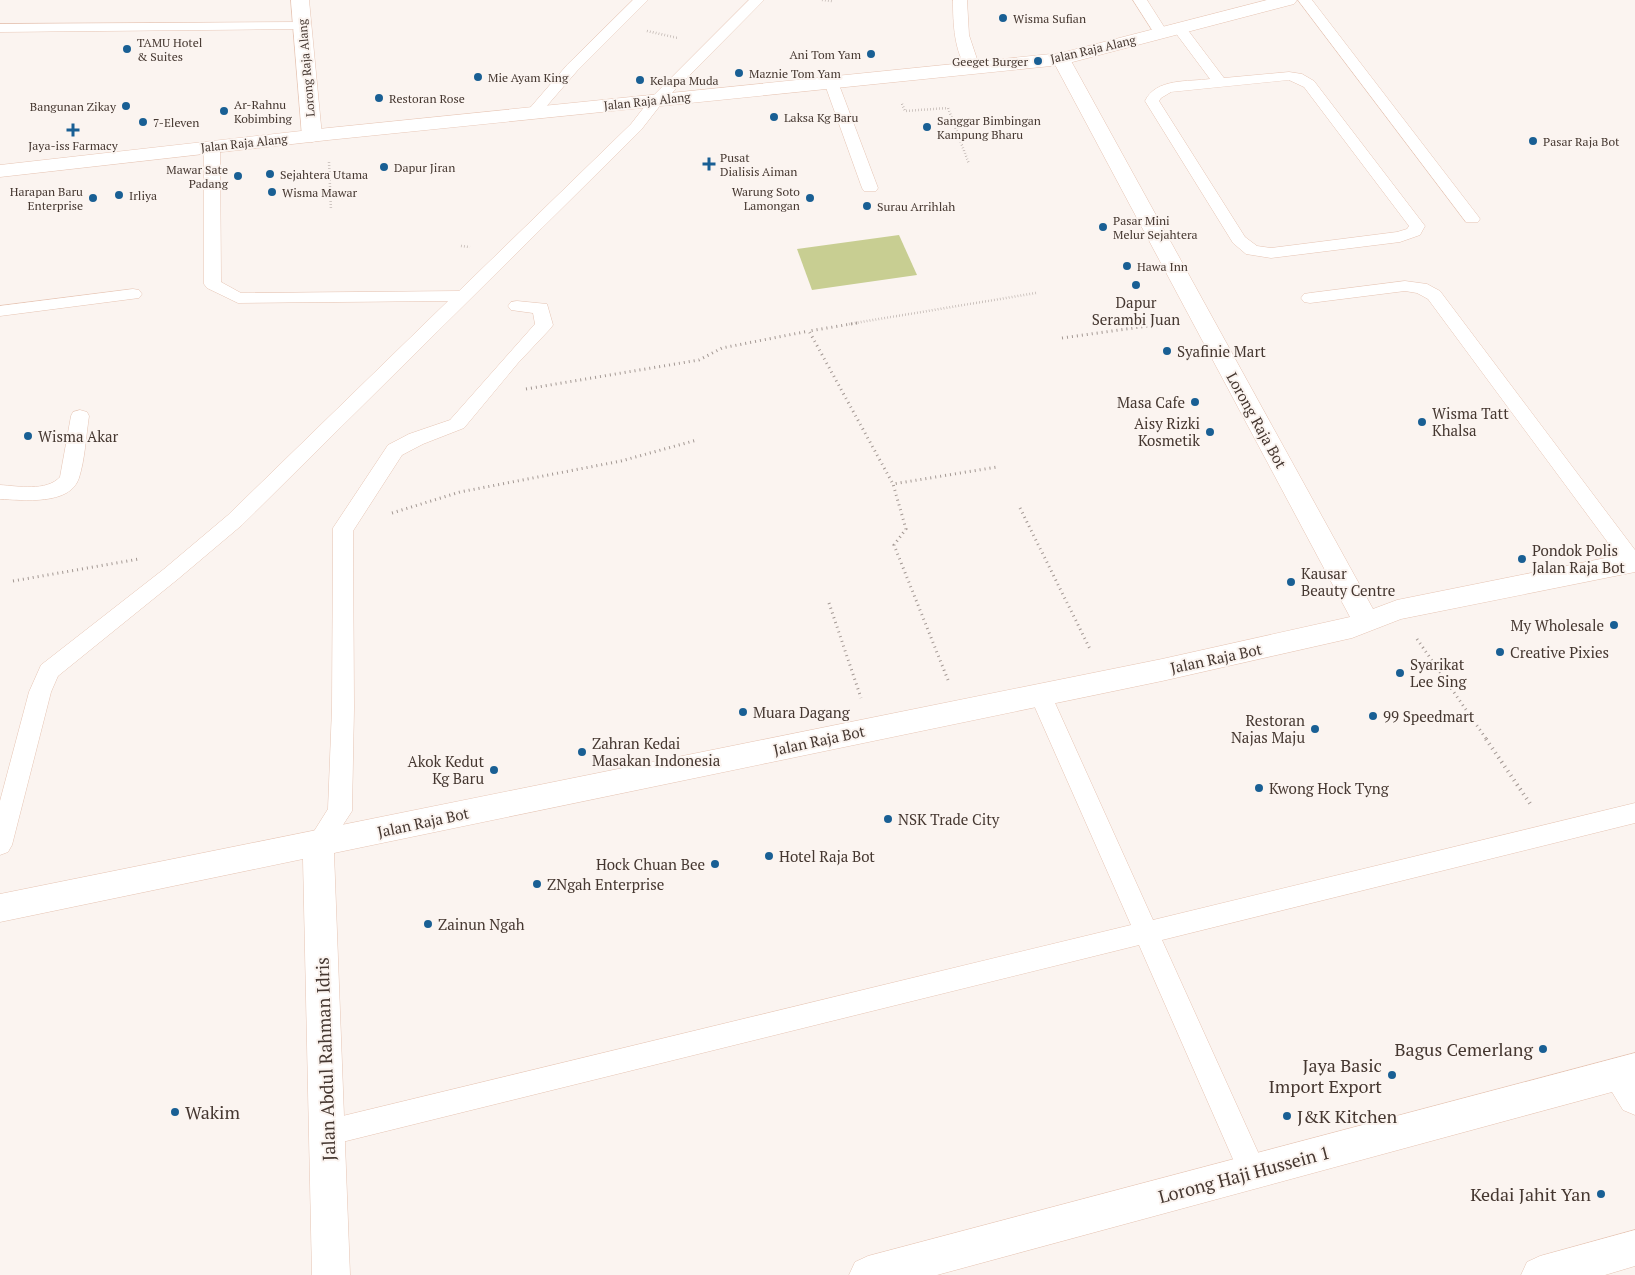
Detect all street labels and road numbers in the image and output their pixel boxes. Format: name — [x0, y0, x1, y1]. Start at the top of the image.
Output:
street label: Lorong Raja Alang — [294, 18, 318, 117]
street label: Jalan Raja Alang — [1049, 32, 1138, 66]
street label: Jalan Raja Alang — [603, 89, 692, 113]
street label: Jalan Raja Alang — [200, 131, 289, 155]
street label: Lorong Raja Bot — [1222, 369, 1292, 472]
street label: Jalan Raja Bot — [1168, 638, 1264, 677]
street label: Jalan Raja Bot — [771, 720, 867, 759]
street label: Jalan Raja Bot — [375, 802, 471, 841]
street label: Jalan Abdul Rahman Idris — [309, 957, 341, 1161]
street label: Lorong Haji Hussein 1 — [1156, 1140, 1332, 1208]

